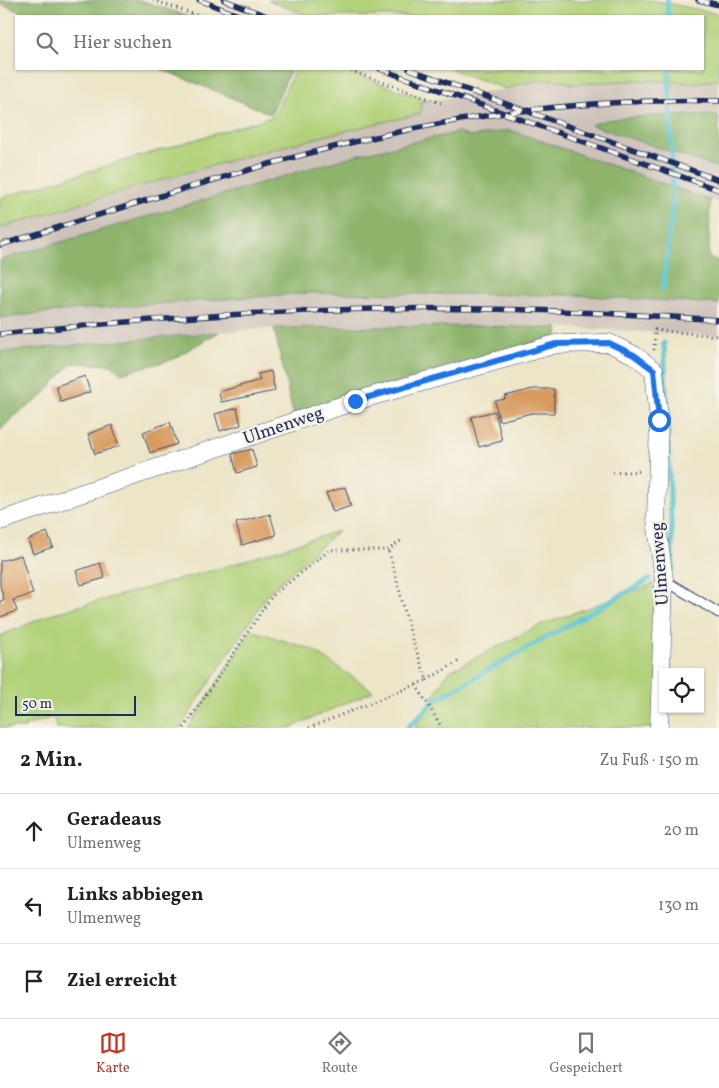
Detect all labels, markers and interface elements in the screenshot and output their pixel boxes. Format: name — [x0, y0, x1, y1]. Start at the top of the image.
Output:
search box — [15, 15, 704, 70]
icon: search — [33, 29, 61, 57]
text: Hier suchen — [73, 30, 172, 56]
route end — [344, 390, 367, 413]
street label: Ulmenweg — [240, 401, 327, 452]
route start — [648, 409, 671, 432]
street label: Ulmenweg — [645, 521, 676, 606]
map controls — [659, 668, 704, 713]
button: locate — [659, 668, 704, 713]
scale bar — [15, 693, 136, 716]
text: 50 m — [22, 695, 52, 714]
text: 2 Min. — [20, 746, 83, 775]
text: Zu Fuß · 150 m — [599, 750, 699, 772]
text: Geradeaus — [67, 807, 162, 833]
icon: ahead — [20, 817, 48, 845]
text: 20 m — [664, 820, 699, 842]
text: Ulmenweg — [67, 833, 141, 855]
text: Links abbiegen — [67, 882, 204, 908]
icon: left — [20, 892, 48, 920]
text: 130 m — [658, 895, 699, 917]
text: Ulmenweg — [67, 908, 141, 930]
icon: arrive — [20, 967, 48, 995]
text: Ziel erreicht — [67, 968, 177, 994]
tab: Karte — [96, 1029, 130, 1078]
tab: Route — [322, 1029, 358, 1078]
tab: Gespeichert — [550, 1029, 623, 1078]

